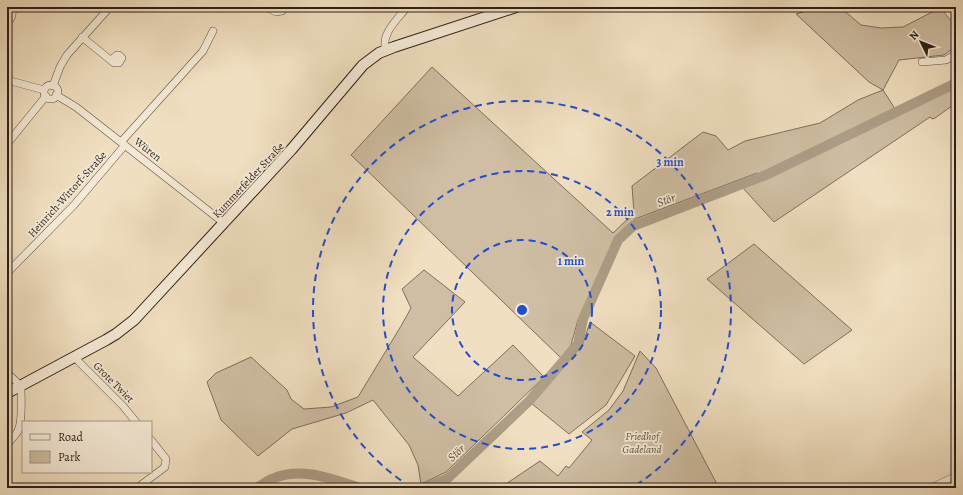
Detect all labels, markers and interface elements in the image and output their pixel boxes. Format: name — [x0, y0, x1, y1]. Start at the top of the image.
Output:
north arrow — [901, 22, 941, 62]
text: N — [906, 27, 922, 44]
street label: Würen — [130, 133, 164, 165]
street label: Kummerfelder Straße — [209, 139, 287, 221]
street label: Heinrich-Wittorf-Straße — [25, 148, 110, 241]
text: 3 min — [656, 154, 684, 170]
water label: Stör — [655, 189, 678, 211]
text: 2 min — [606, 204, 634, 220]
text: 1 min — [558, 253, 585, 269]
centre of rings — [515, 303, 529, 317]
street label: Grote Twiet — [90, 359, 138, 406]
legend — [22, 421, 152, 473]
text: Road — [58, 429, 84, 445]
park label: Friedhof Gadeland — [622, 429, 662, 457]
water label: Stör — [444, 440, 469, 465]
text: Park — [58, 449, 81, 465]

